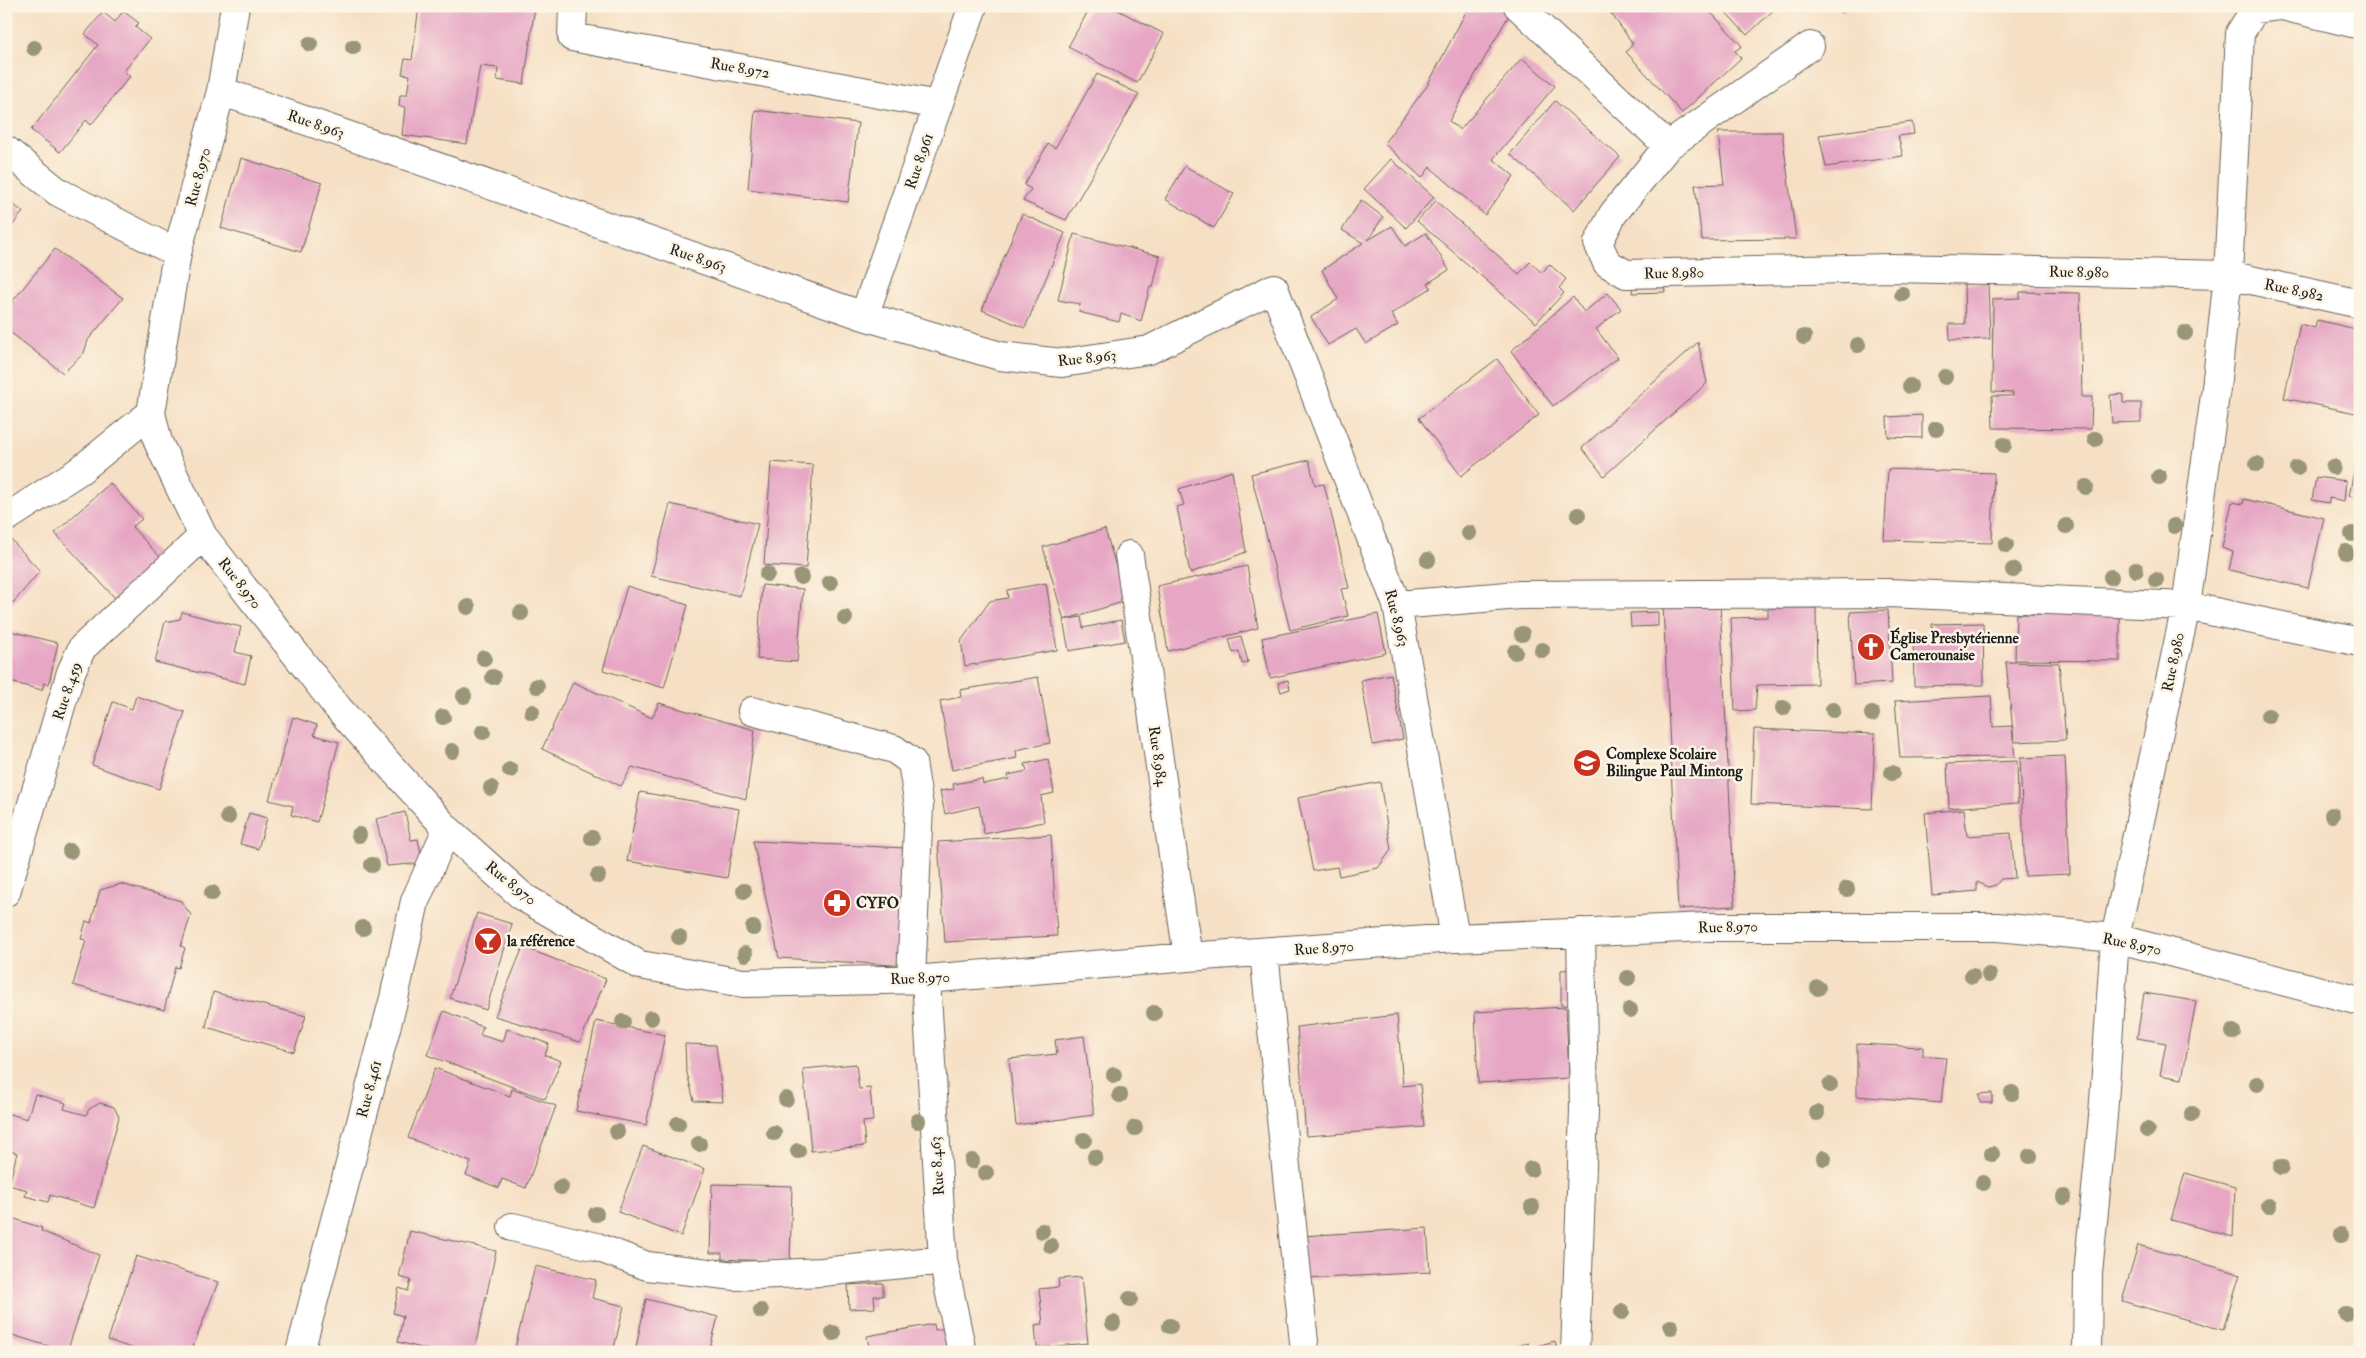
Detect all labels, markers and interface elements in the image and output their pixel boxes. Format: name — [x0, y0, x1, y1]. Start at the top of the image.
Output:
street label: Rue 8.972 — [709, 54, 771, 83]
street label: Rue 8.963 — [285, 106, 347, 143]
street label: Rue 8.961 — [901, 131, 938, 192]
street label: Rue 8.970 — [182, 146, 215, 209]
street label: Rue 8.963 — [667, 240, 729, 277]
street label: Rue 8.980 — [2049, 262, 2109, 283]
street label: Rue 8.980 — [1644, 263, 1704, 284]
street label: Rue 8.982 — [2263, 275, 2326, 306]
street label: Rue 8.963 — [1057, 346, 1117, 371]
street label: Rue 8.970 — [214, 554, 266, 613]
street label: Rue 8.963 — [1380, 587, 1413, 649]
place label: Église Presbytérienne Camerounaise — [1890, 627, 2019, 665]
street label: Rue 8.980 — [2158, 631, 2189, 693]
church icon: Église Presbytérienne Camerounaise — [1856, 632, 1886, 662]
street label: Rue 8.459 — [49, 660, 86, 723]
street label: Rue 8.984 — [1144, 725, 1171, 788]
place label: Complexe Scolaire Bilingue Paul Mintong — [1606, 745, 1743, 782]
school or university icon: Complexe Scolaire Bilingue Paul Mintong — [1572, 748, 1602, 778]
street label: Rue 8.970 — [481, 857, 540, 910]
pharmacy icon: CYFO — [822, 888, 852, 918]
place label: CYFO — [856, 894, 899, 913]
street label: Rue 8.970 — [1698, 917, 1758, 938]
bar icon: la référence — [473, 926, 503, 956]
street label: Rue 8.970 — [2101, 929, 2163, 960]
place label: la référence — [506, 932, 576, 951]
street label: Rue 8.970 — [1293, 937, 1355, 960]
street label: Rue 8.970 — [890, 968, 950, 989]
street label: Rue 8.461 — [353, 1058, 386, 1120]
street label: Rue 8.463 — [926, 1136, 949, 1196]

